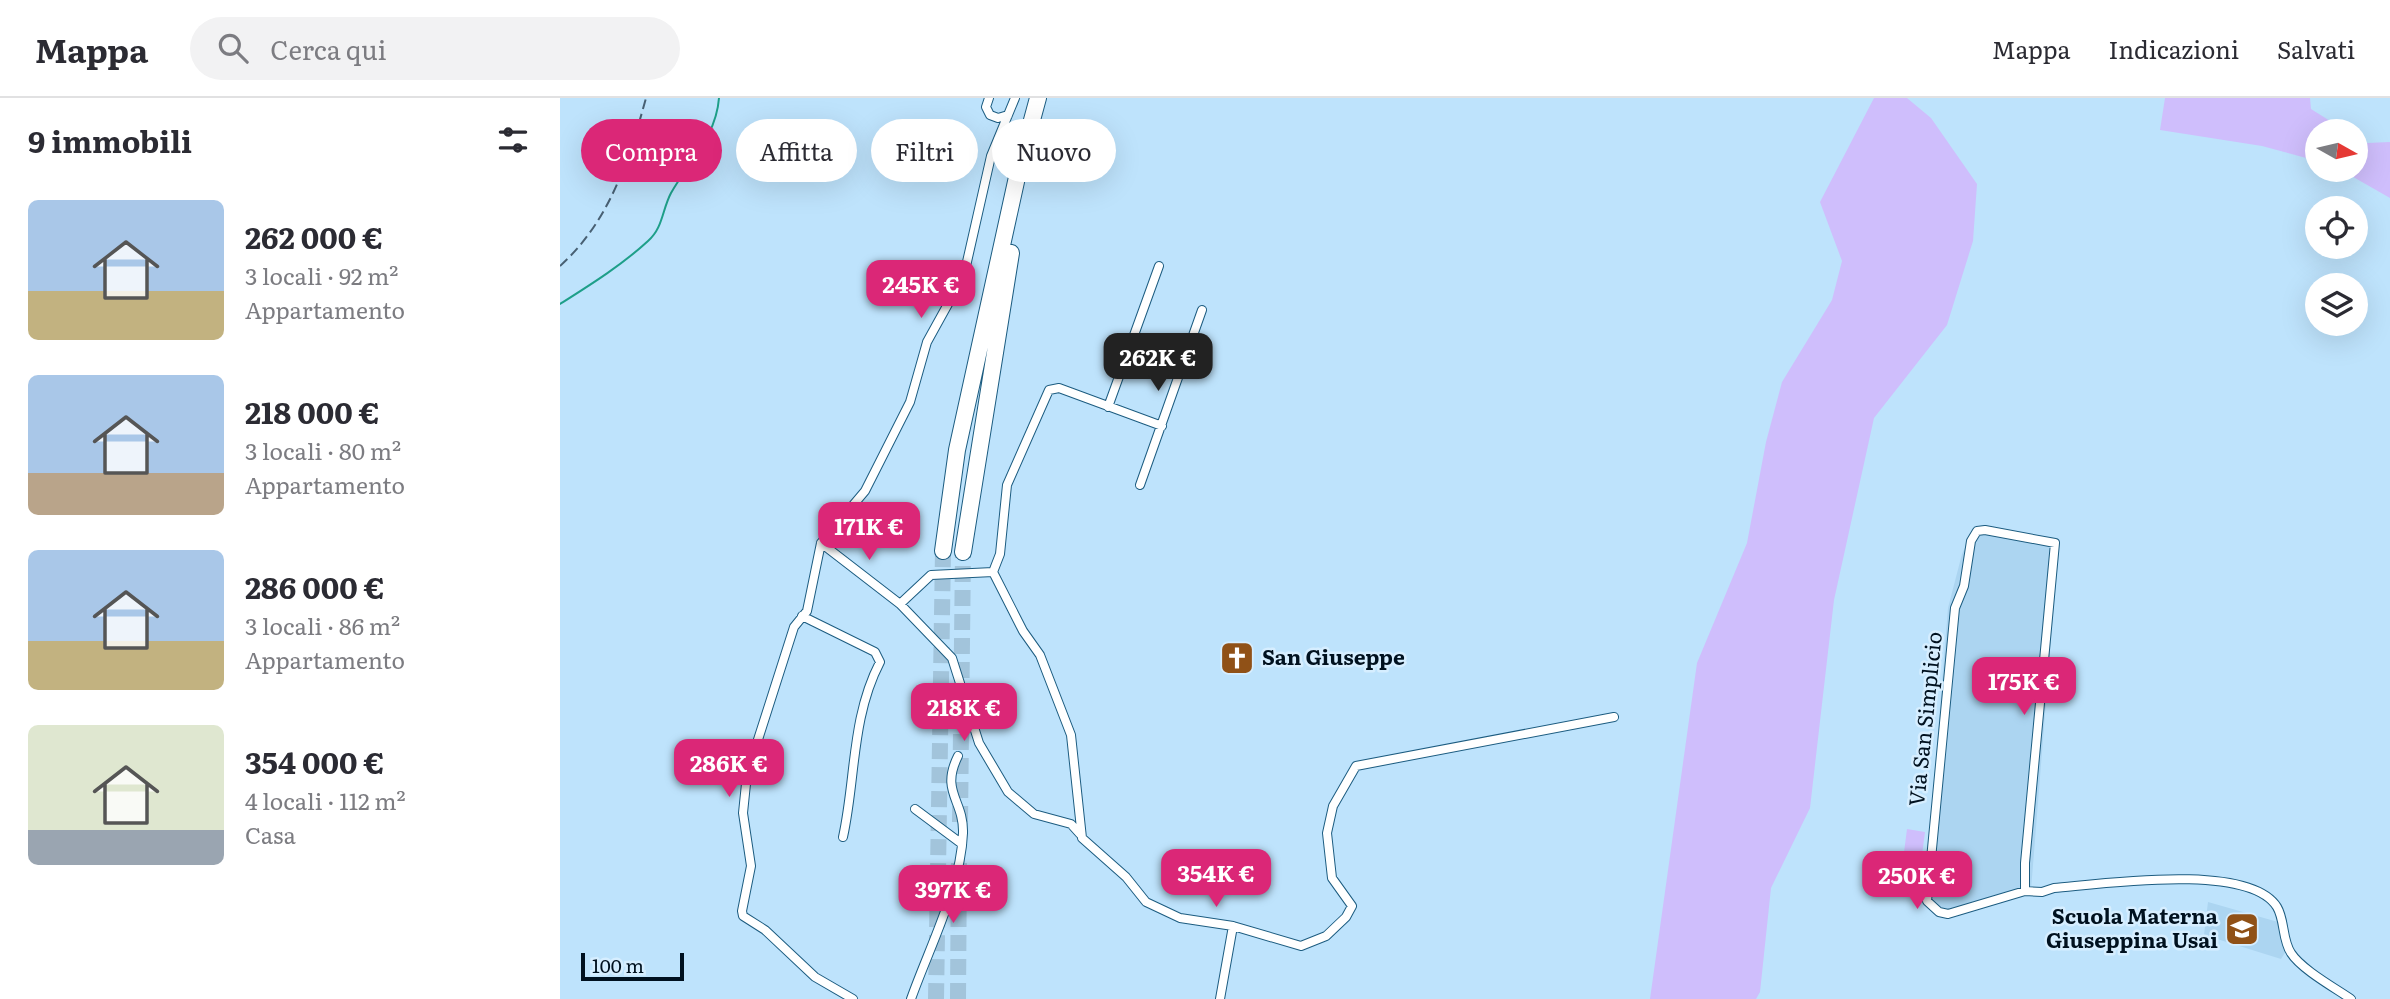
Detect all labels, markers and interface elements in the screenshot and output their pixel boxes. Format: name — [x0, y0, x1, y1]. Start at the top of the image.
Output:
search box — [190, 17, 680, 80]
text: Mappa — [35, 24, 148, 73]
icon: search — [214, 29, 252, 67]
text: Cerca qui — [270, 29, 386, 68]
text: Mappa — [1992, 31, 2070, 66]
text: Indicazioni — [2108, 31, 2239, 66]
text: Salvati — [2277, 31, 2355, 66]
text: 9 immobili — [28, 118, 192, 162]
chip: Compra — [581, 119, 722, 182]
chip: Affitta — [736, 119, 857, 182]
chip: Filtri — [871, 119, 978, 182]
chip: Nuovo — [992, 119, 1116, 182]
north arrow — [2305, 119, 2368, 182]
map controls — [2305, 119, 2368, 336]
icon: filters — [494, 121, 532, 159]
button: locate — [2305, 196, 2368, 259]
text: 262 000 € — [245, 214, 383, 258]
icon: home — [84, 228, 168, 312]
text: 3 locali · 92 m² — [245, 258, 399, 292]
pin: 245K € — [864, 260, 978, 320]
text: 245K € — [882, 266, 960, 300]
button: layers — [2305, 273, 2368, 336]
text: Appartamento — [245, 292, 405, 326]
pin: 262K € — [1101, 334, 1215, 393]
text: 262K € — [1120, 339, 1196, 373]
text: 218 000 € — [245, 389, 380, 433]
icon: home — [84, 403, 168, 487]
text: 3 locali · 80 m² — [245, 433, 401, 467]
text: Appartamento — [245, 467, 405, 501]
pin: 171K € — [812, 503, 926, 562]
text: 171K € — [834, 508, 904, 542]
text: 286 000 € — [245, 564, 385, 608]
icon: home — [84, 578, 168, 662]
text: 3 locali · 86 m² — [245, 608, 400, 642]
street label: Via San Simplicio — [1899, 630, 1948, 808]
church icon: San Giuseppe — [1218, 639, 1256, 677]
place label: San Giuseppe — [1262, 640, 1405, 671]
text: Appartamento — [245, 642, 405, 676]
pin: 175K € — [1967, 658, 2081, 717]
text: 175K € — [1988, 663, 2060, 697]
pin: 218K € — [907, 684, 1021, 743]
text: 218K € — [927, 689, 1001, 723]
text: 354 000 € — [245, 739, 384, 783]
pin: 286K € — [672, 740, 786, 799]
text: 286K € — [690, 745, 768, 779]
icon: home — [84, 753, 168, 837]
text: 4 locali · 112 m² — [245, 783, 406, 817]
text: Casa — [245, 817, 296, 851]
pin: 354K € — [1159, 850, 1273, 909]
pin: 250K € — [1860, 852, 1974, 911]
text: 354K € — [1177, 855, 1255, 889]
text: 250K € — [1878, 857, 1956, 891]
pin: 397K € — [896, 866, 1010, 925]
text: 397K € — [915, 871, 991, 905]
place label: Scuola Materna Giuseppina Usai — [2046, 899, 2219, 954]
school or university icon: Scuola Materna Giuseppina Usai — [2223, 910, 2261, 948]
scale bar — [581, 950, 684, 982]
text: 100 m — [592, 951, 644, 979]

